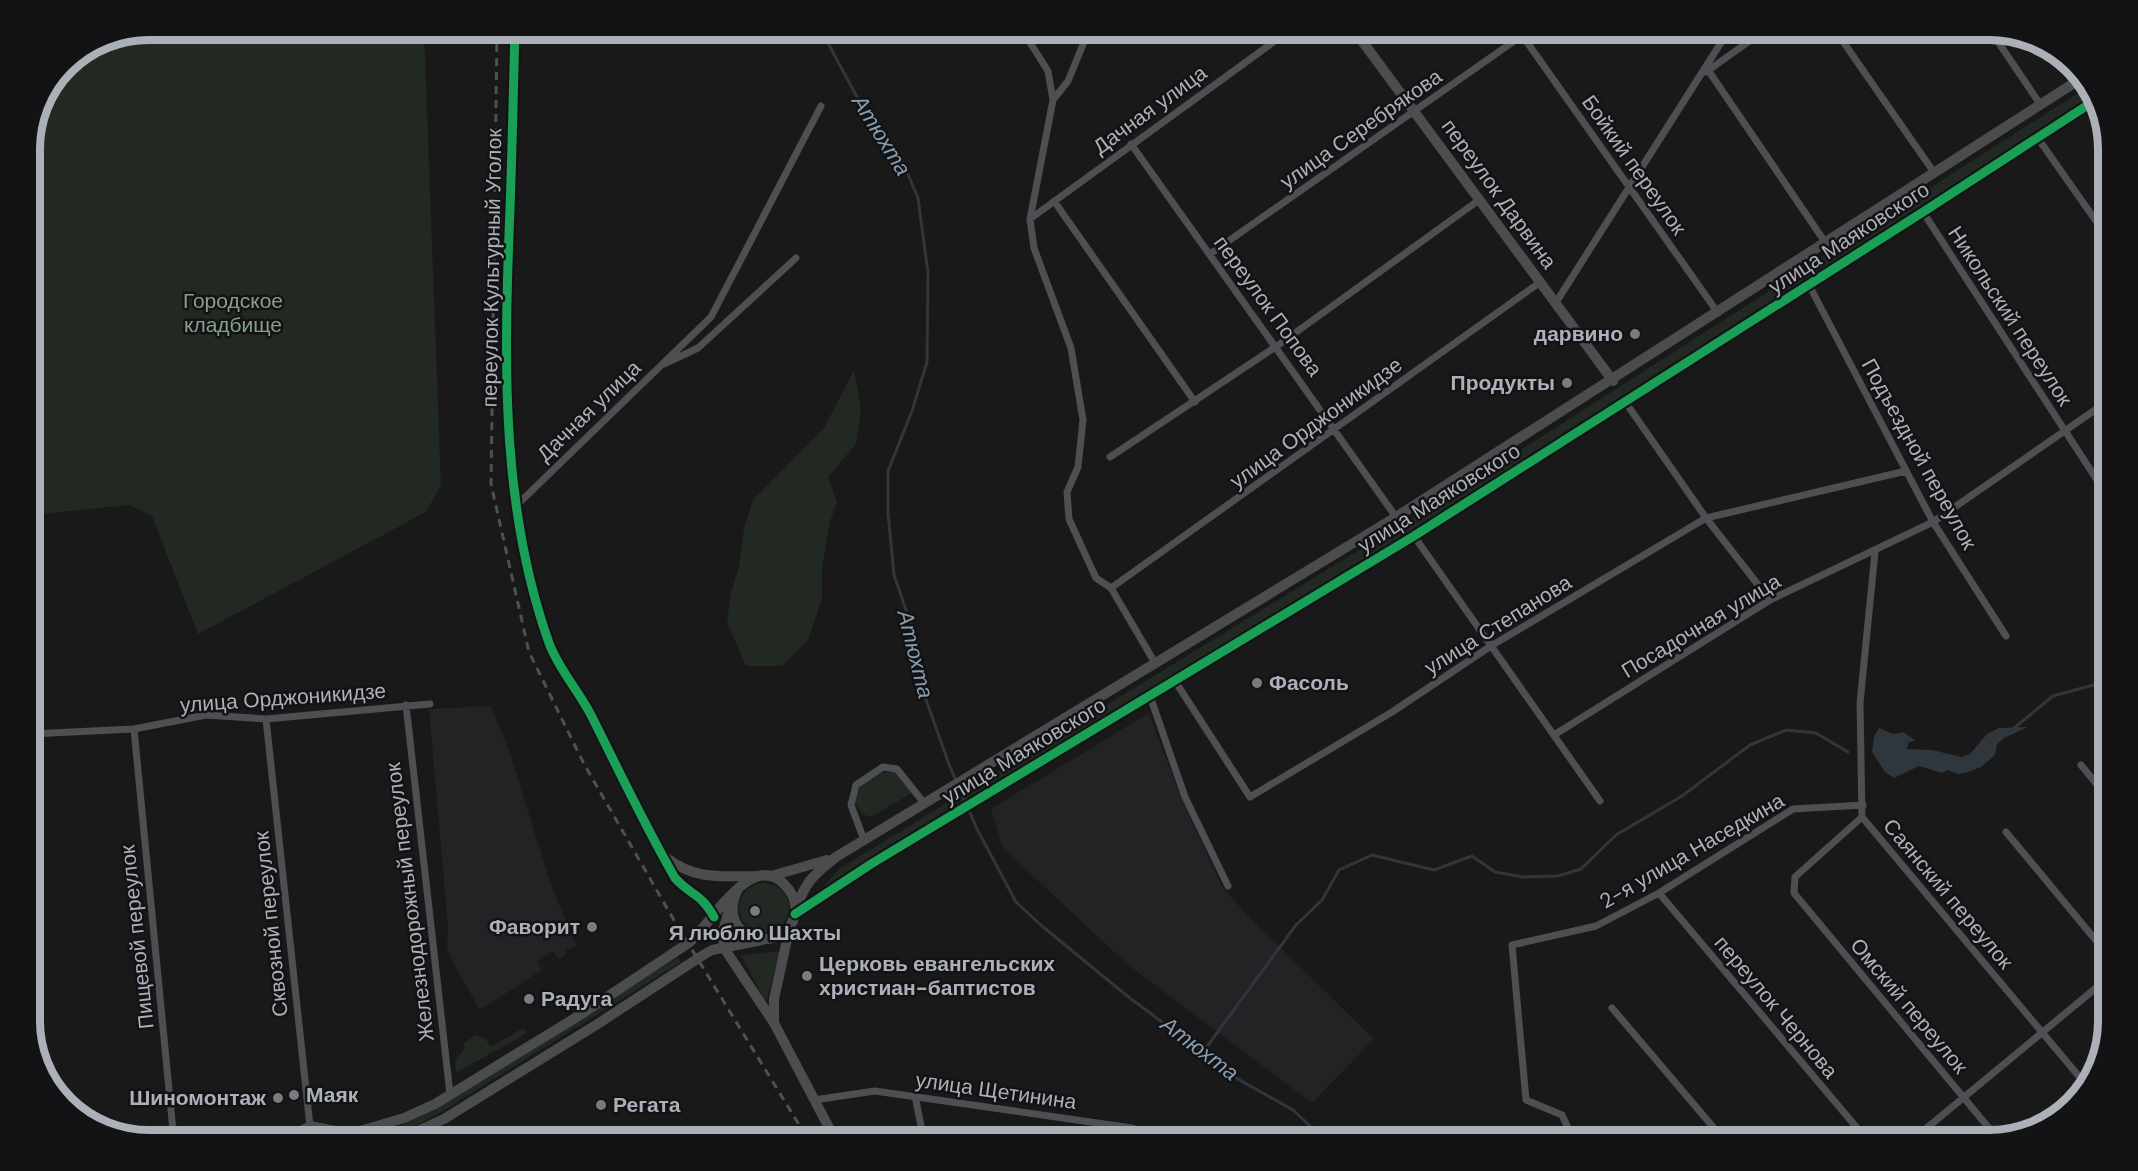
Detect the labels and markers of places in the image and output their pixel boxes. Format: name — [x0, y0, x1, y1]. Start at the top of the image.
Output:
place label: дарвино — [1534, 320, 1623, 348]
marker: дарвино — [1628, 327, 1642, 341]
place label: Продукты — [1451, 369, 1555, 397]
marker: Продукты — [1560, 376, 1574, 390]
place label: Фасоль — [1269, 669, 1349, 697]
marker: Фасоль — [1250, 676, 1264, 690]
marker: Я люблю Шахты — [748, 904, 762, 918]
place label: Фаворит — [489, 913, 580, 941]
place label: Я люблю Шахты — [669, 919, 841, 947]
marker: Фаворит — [585, 920, 599, 934]
place label: Церковь евангельских христиан-баптистов — [819, 950, 1055, 1002]
marker: Церковь евангельских христиан-баптистов — [800, 969, 814, 983]
place label: Радуга — [541, 985, 612, 1013]
marker: Радуга — [522, 992, 536, 1006]
place label: Маяк — [306, 1081, 359, 1109]
place label: Шиномонтаж — [129, 1084, 267, 1112]
marker: Маяк — [287, 1088, 301, 1102]
marker: Шиномонтаж — [271, 1091, 285, 1105]
place label: Регата — [613, 1091, 681, 1119]
marker: Регата — [594, 1098, 608, 1112]

